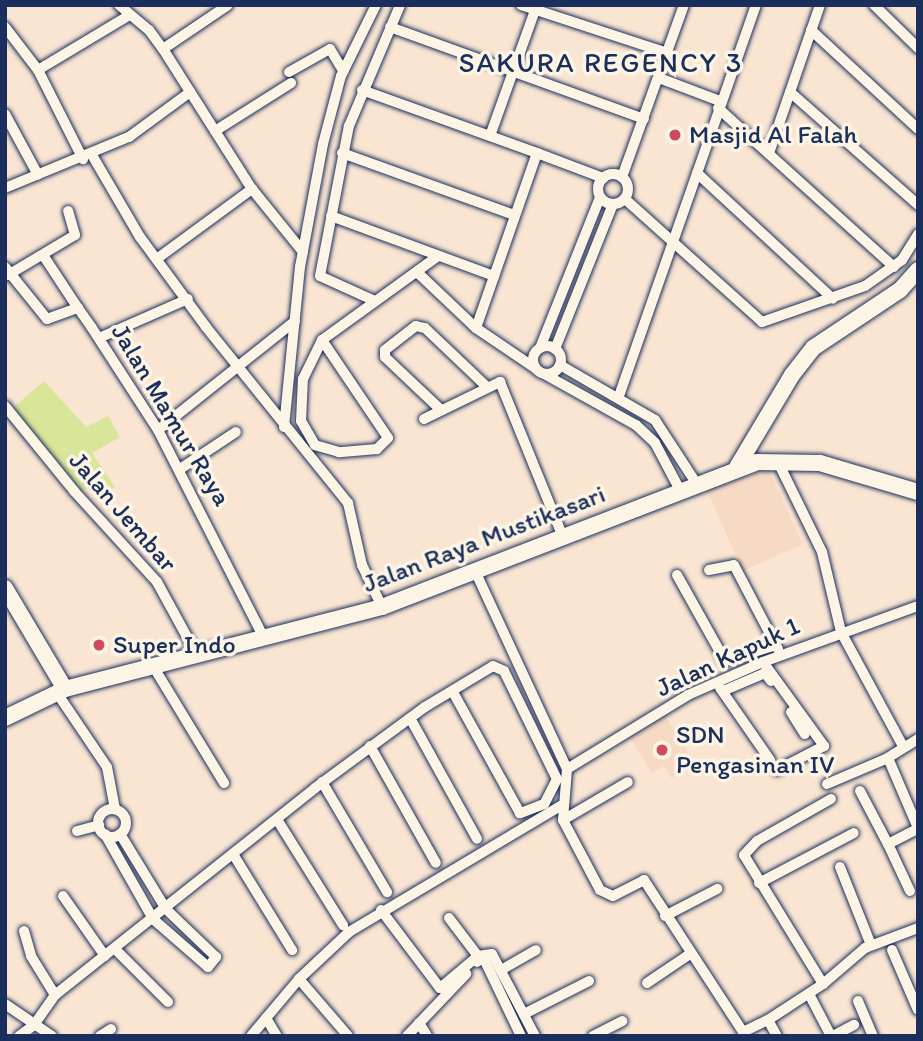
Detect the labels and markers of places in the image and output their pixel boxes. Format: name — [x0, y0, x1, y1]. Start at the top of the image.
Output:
place label: Masjid Al Falah — [689, 119, 857, 151]
marker: Masjid Al Falah — [667, 127, 683, 143]
place label: Super Indo — [113, 629, 235, 661]
marker: Super Indo — [91, 637, 107, 653]
place label: SDN Pengasinan IV — [676, 719, 834, 780]
marker: SDN Pengasinan IV — [654, 742, 670, 758]

